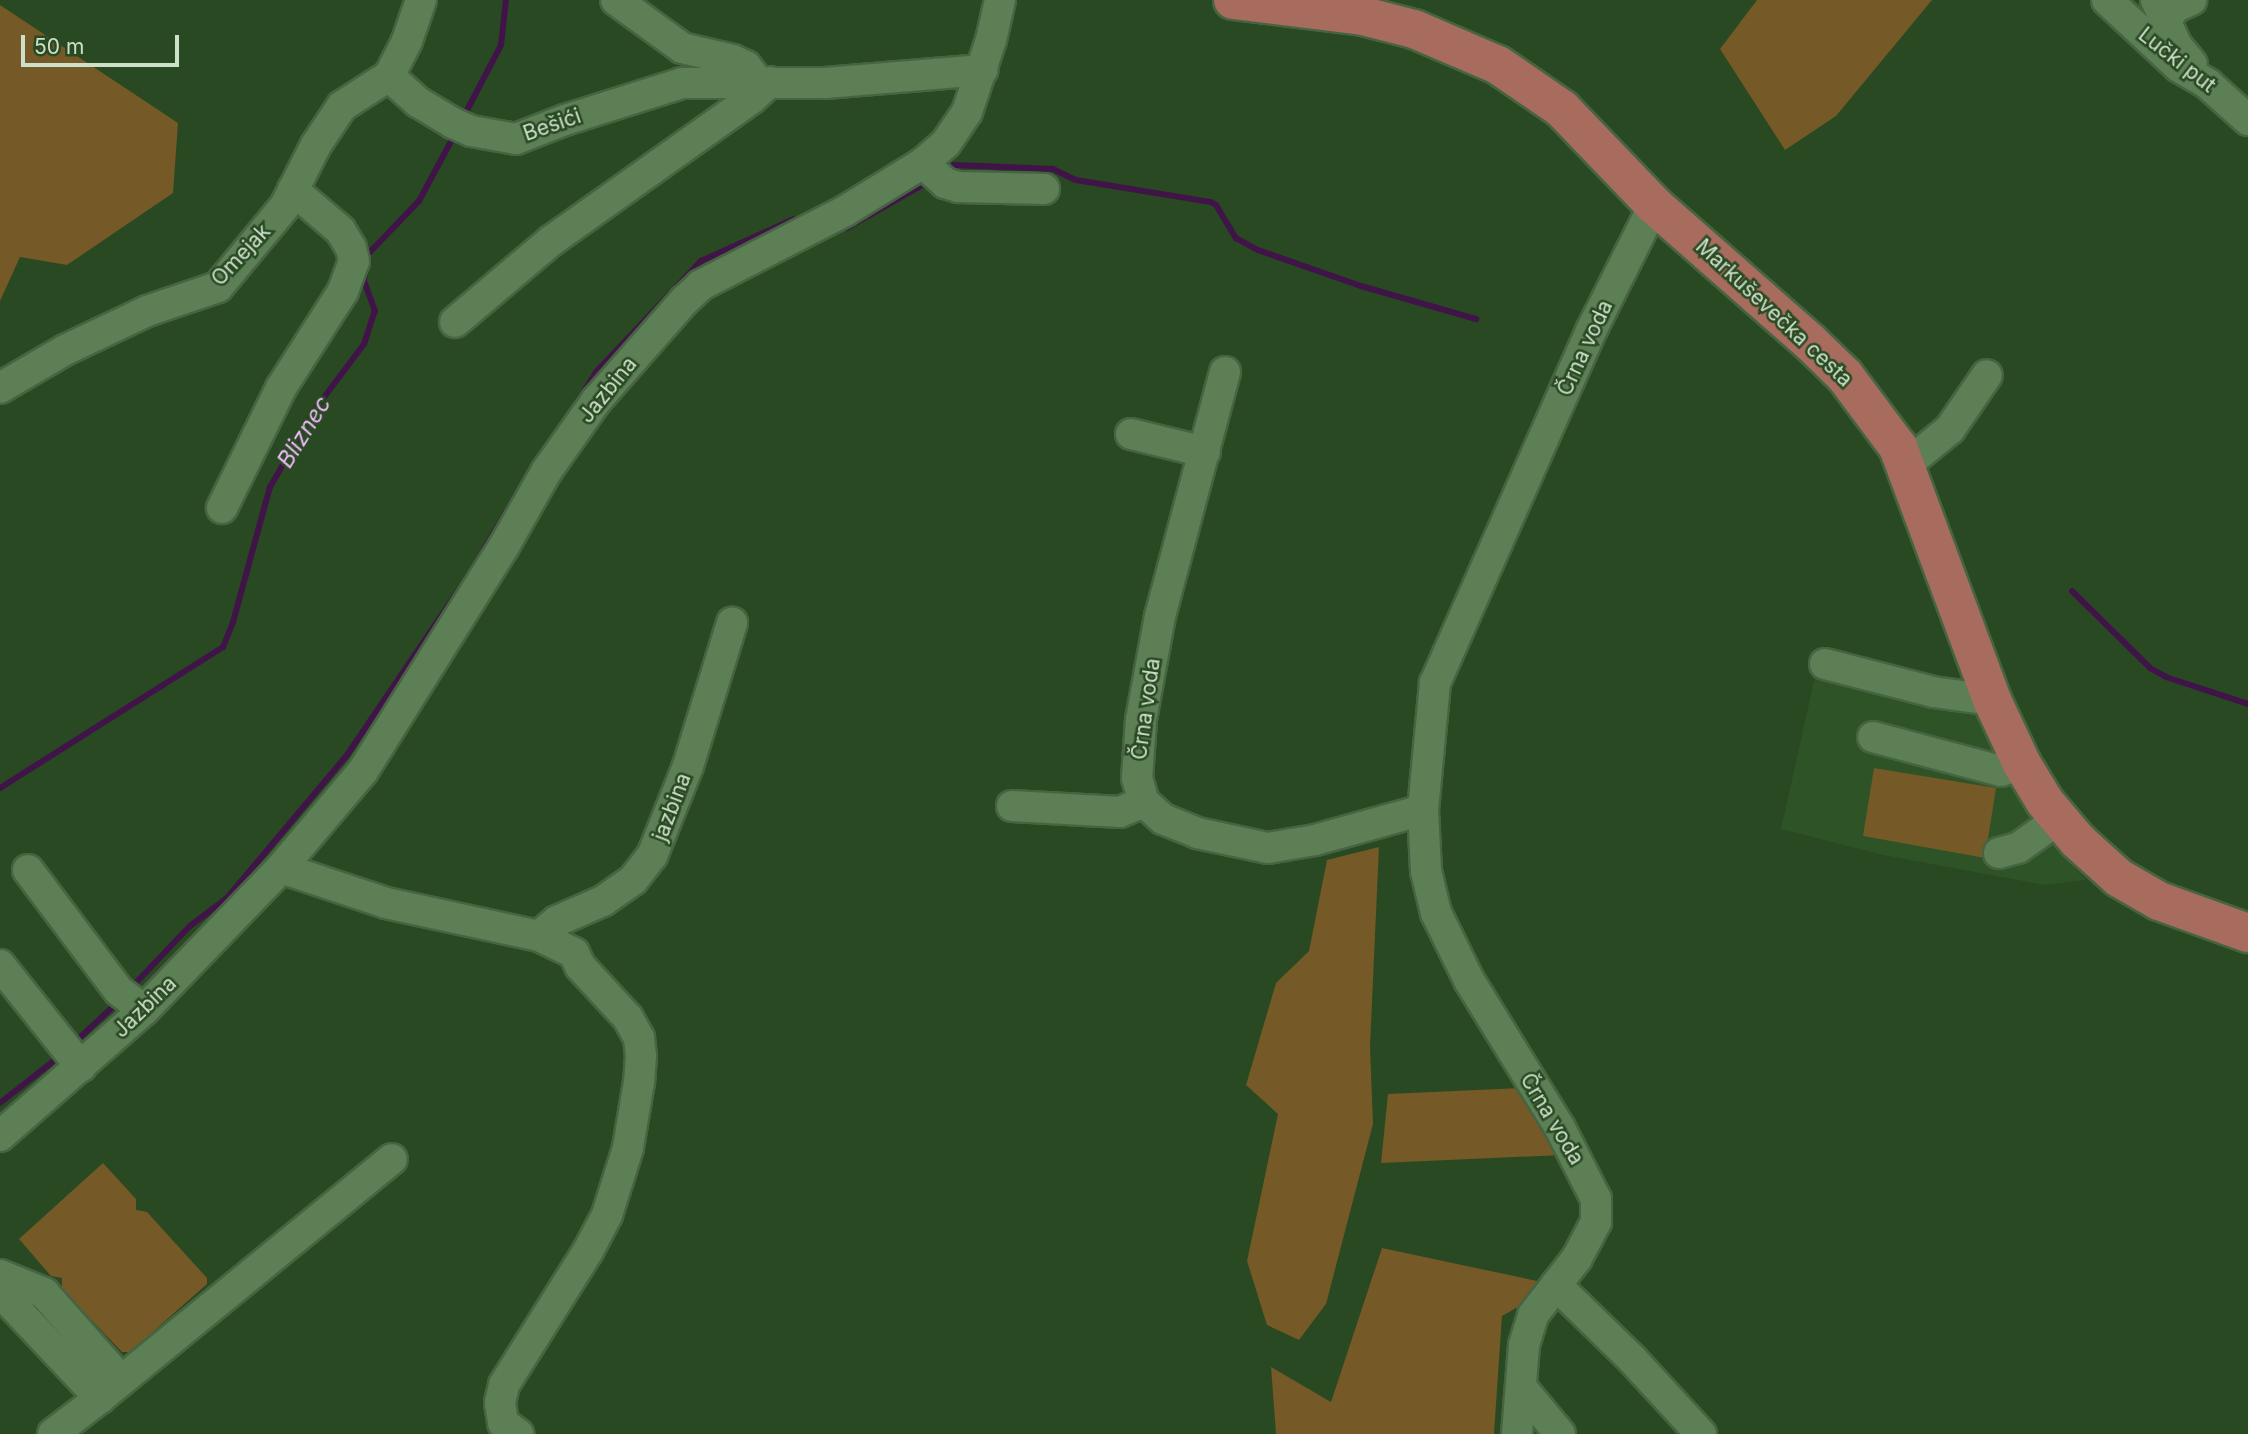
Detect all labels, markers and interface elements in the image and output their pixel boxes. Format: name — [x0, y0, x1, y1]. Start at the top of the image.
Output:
scale bar — [24, 21, 182, 65]
street label: Lučki put — [2133, 22, 2221, 98]
text: 50 m — [34, 34, 84, 59]
street label: Bešići — [520, 103, 584, 147]
street label: Omejak — [206, 219, 276, 291]
street label: Markuševečka cesta — [1691, 234, 1857, 392]
street label: Črna voda — [1552, 296, 1618, 400]
street label: Jazbina — [574, 352, 642, 428]
water label: Bliznec — [271, 391, 337, 473]
street label: Črna voda — [1126, 657, 1166, 761]
street label: jazbina — [648, 770, 696, 844]
street label: Jazbina — [108, 971, 182, 1043]
street label: Črna voda — [1515, 1069, 1589, 1169]

